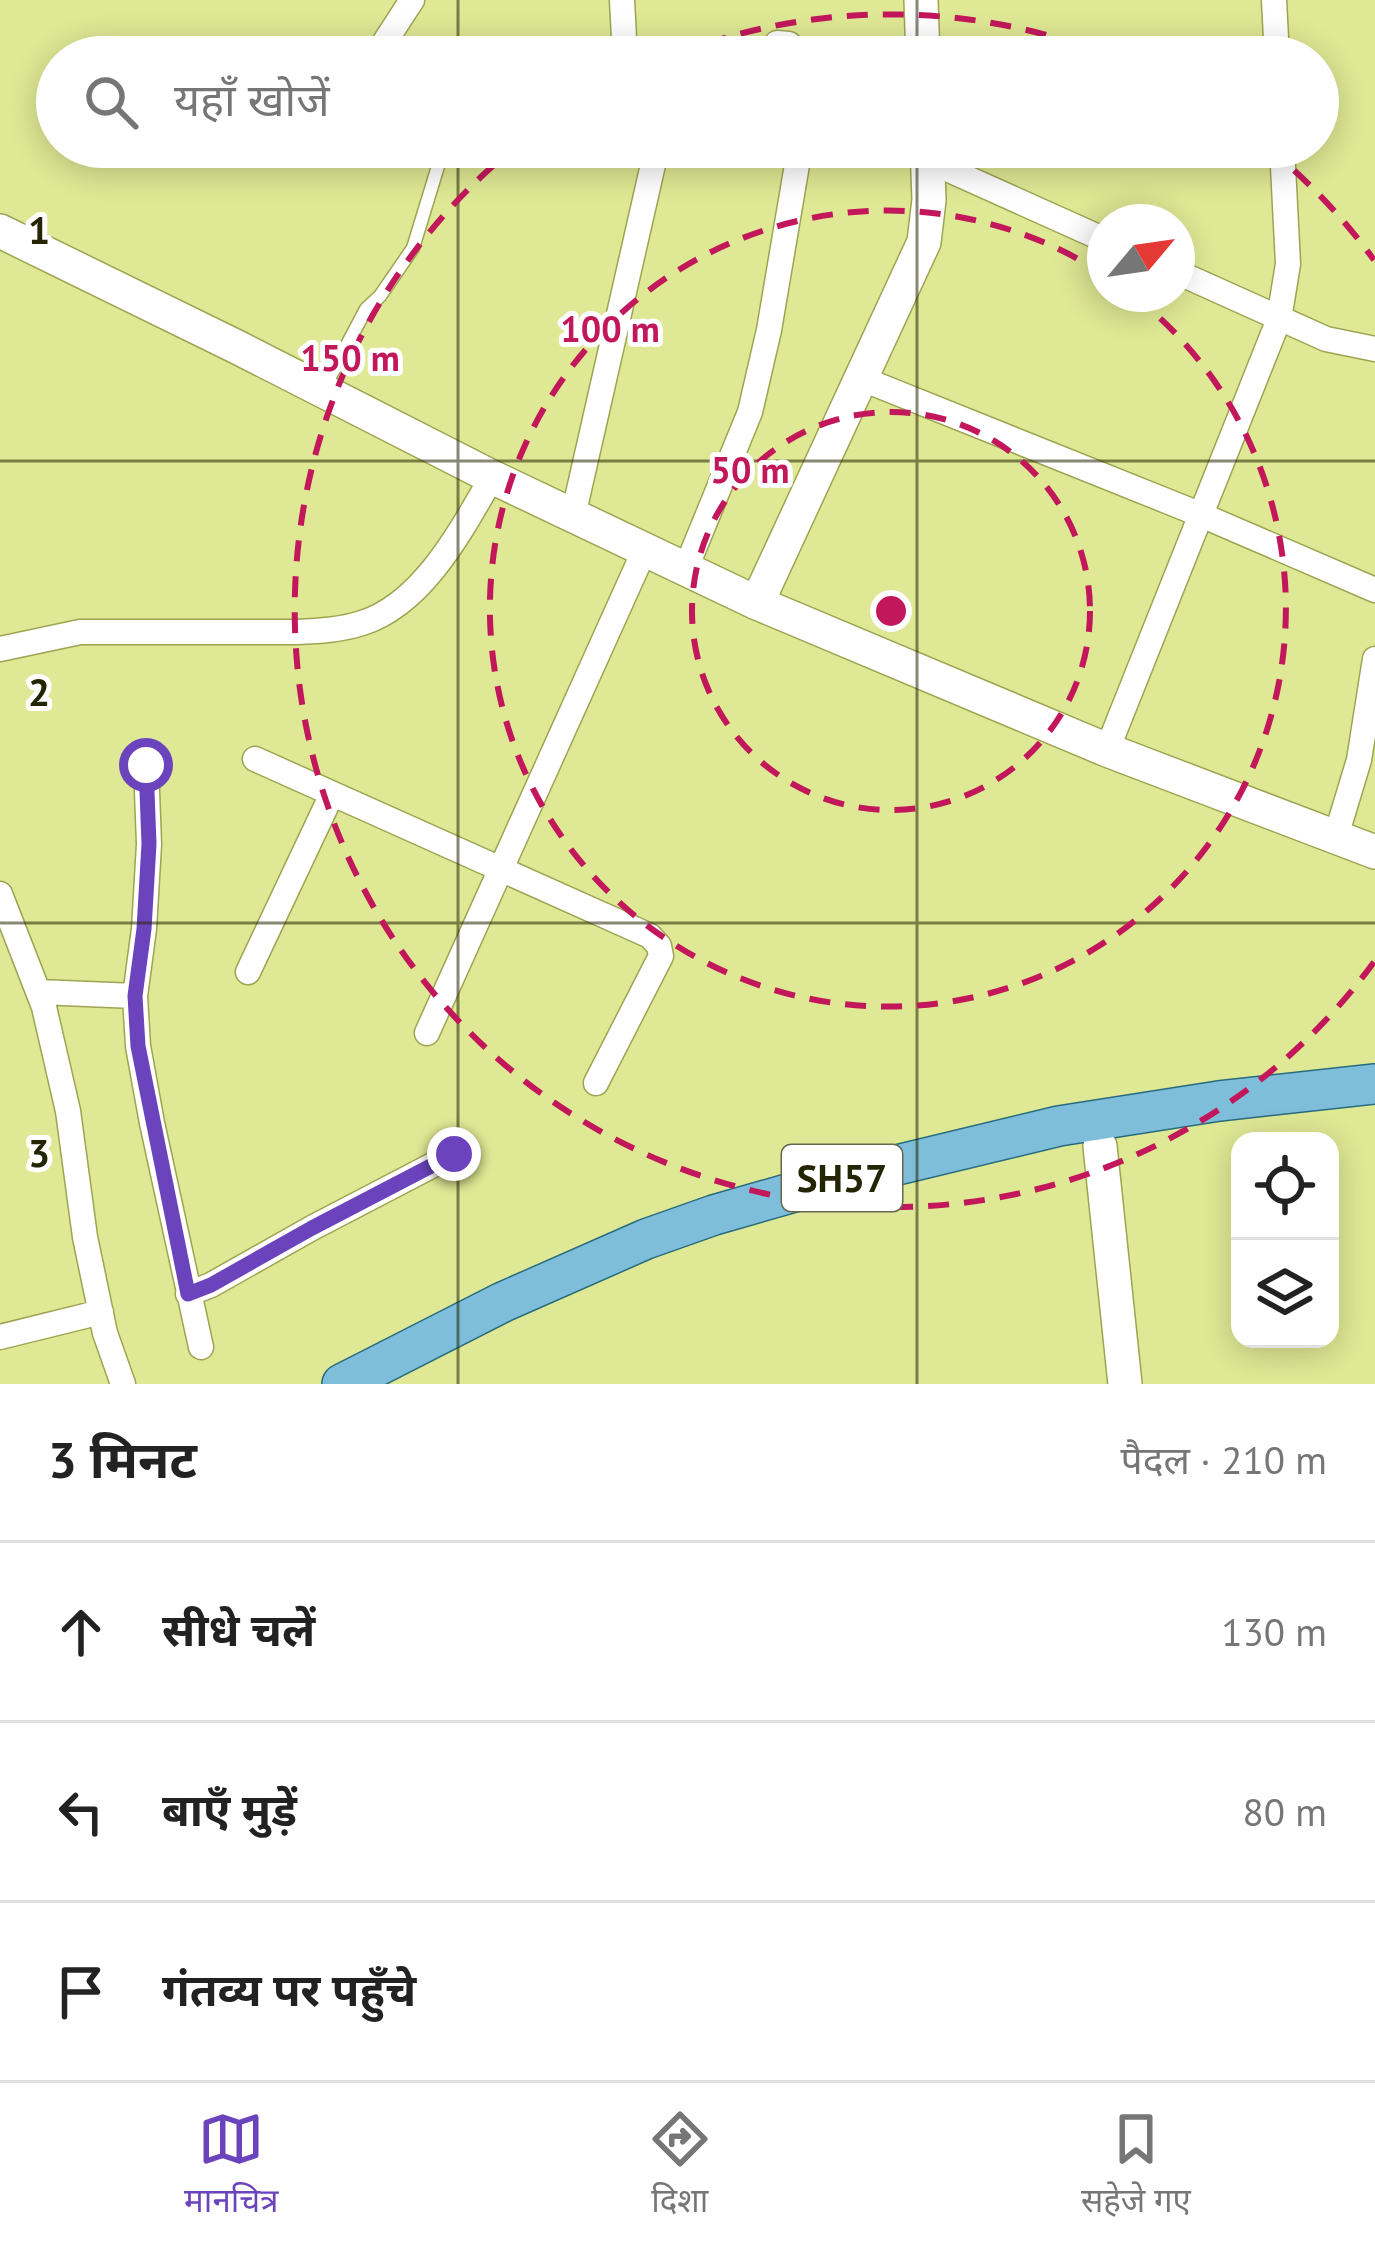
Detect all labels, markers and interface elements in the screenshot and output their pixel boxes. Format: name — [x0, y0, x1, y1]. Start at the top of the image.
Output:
search box — [36, 36, 1339, 168]
icon: search — [78, 69, 144, 135]
text: यहाँ खोजें — [174, 70, 330, 128]
text: 1 — [28, 204, 50, 255]
north arrow — [1087, 204, 1195, 312]
text: 100 m — [560, 305, 660, 352]
text: 150 m — [300, 334, 400, 381]
text: 50 m — [711, 446, 789, 493]
centre of rings — [870, 590, 912, 632]
text: 2 — [28, 666, 50, 717]
route start — [119, 738, 173, 792]
text: 3 — [28, 1127, 50, 1178]
route end — [427, 1127, 481, 1181]
map controls — [1231, 1132, 1339, 1348]
button: locate — [1231, 1132, 1339, 1240]
road number: SH57 — [782, 1145, 902, 1211]
button: layers — [1231, 1240, 1339, 1348]
text: 3 मिनट — [48, 1426, 197, 1492]
text: पैदल · 210 m — [1121, 1434, 1327, 1485]
icon: ahead — [48, 1599, 114, 1665]
text: सीधे चलें — [162, 1600, 315, 1658]
text: 130 m — [1221, 1606, 1327, 1657]
icon: left — [48, 1779, 114, 1845]
text: बाएँ मुड़ें — [162, 1780, 297, 1838]
text: 80 m — [1242, 1786, 1327, 1837]
icon: arrive — [48, 1959, 114, 2025]
text: गंतव्य पर पहुँचे — [162, 1960, 416, 2018]
tab: मानचित्र — [184, 2106, 278, 2225]
tab: दिशा — [647, 2106, 713, 2225]
tab: सहेजे गए — [1081, 2106, 1191, 2225]

